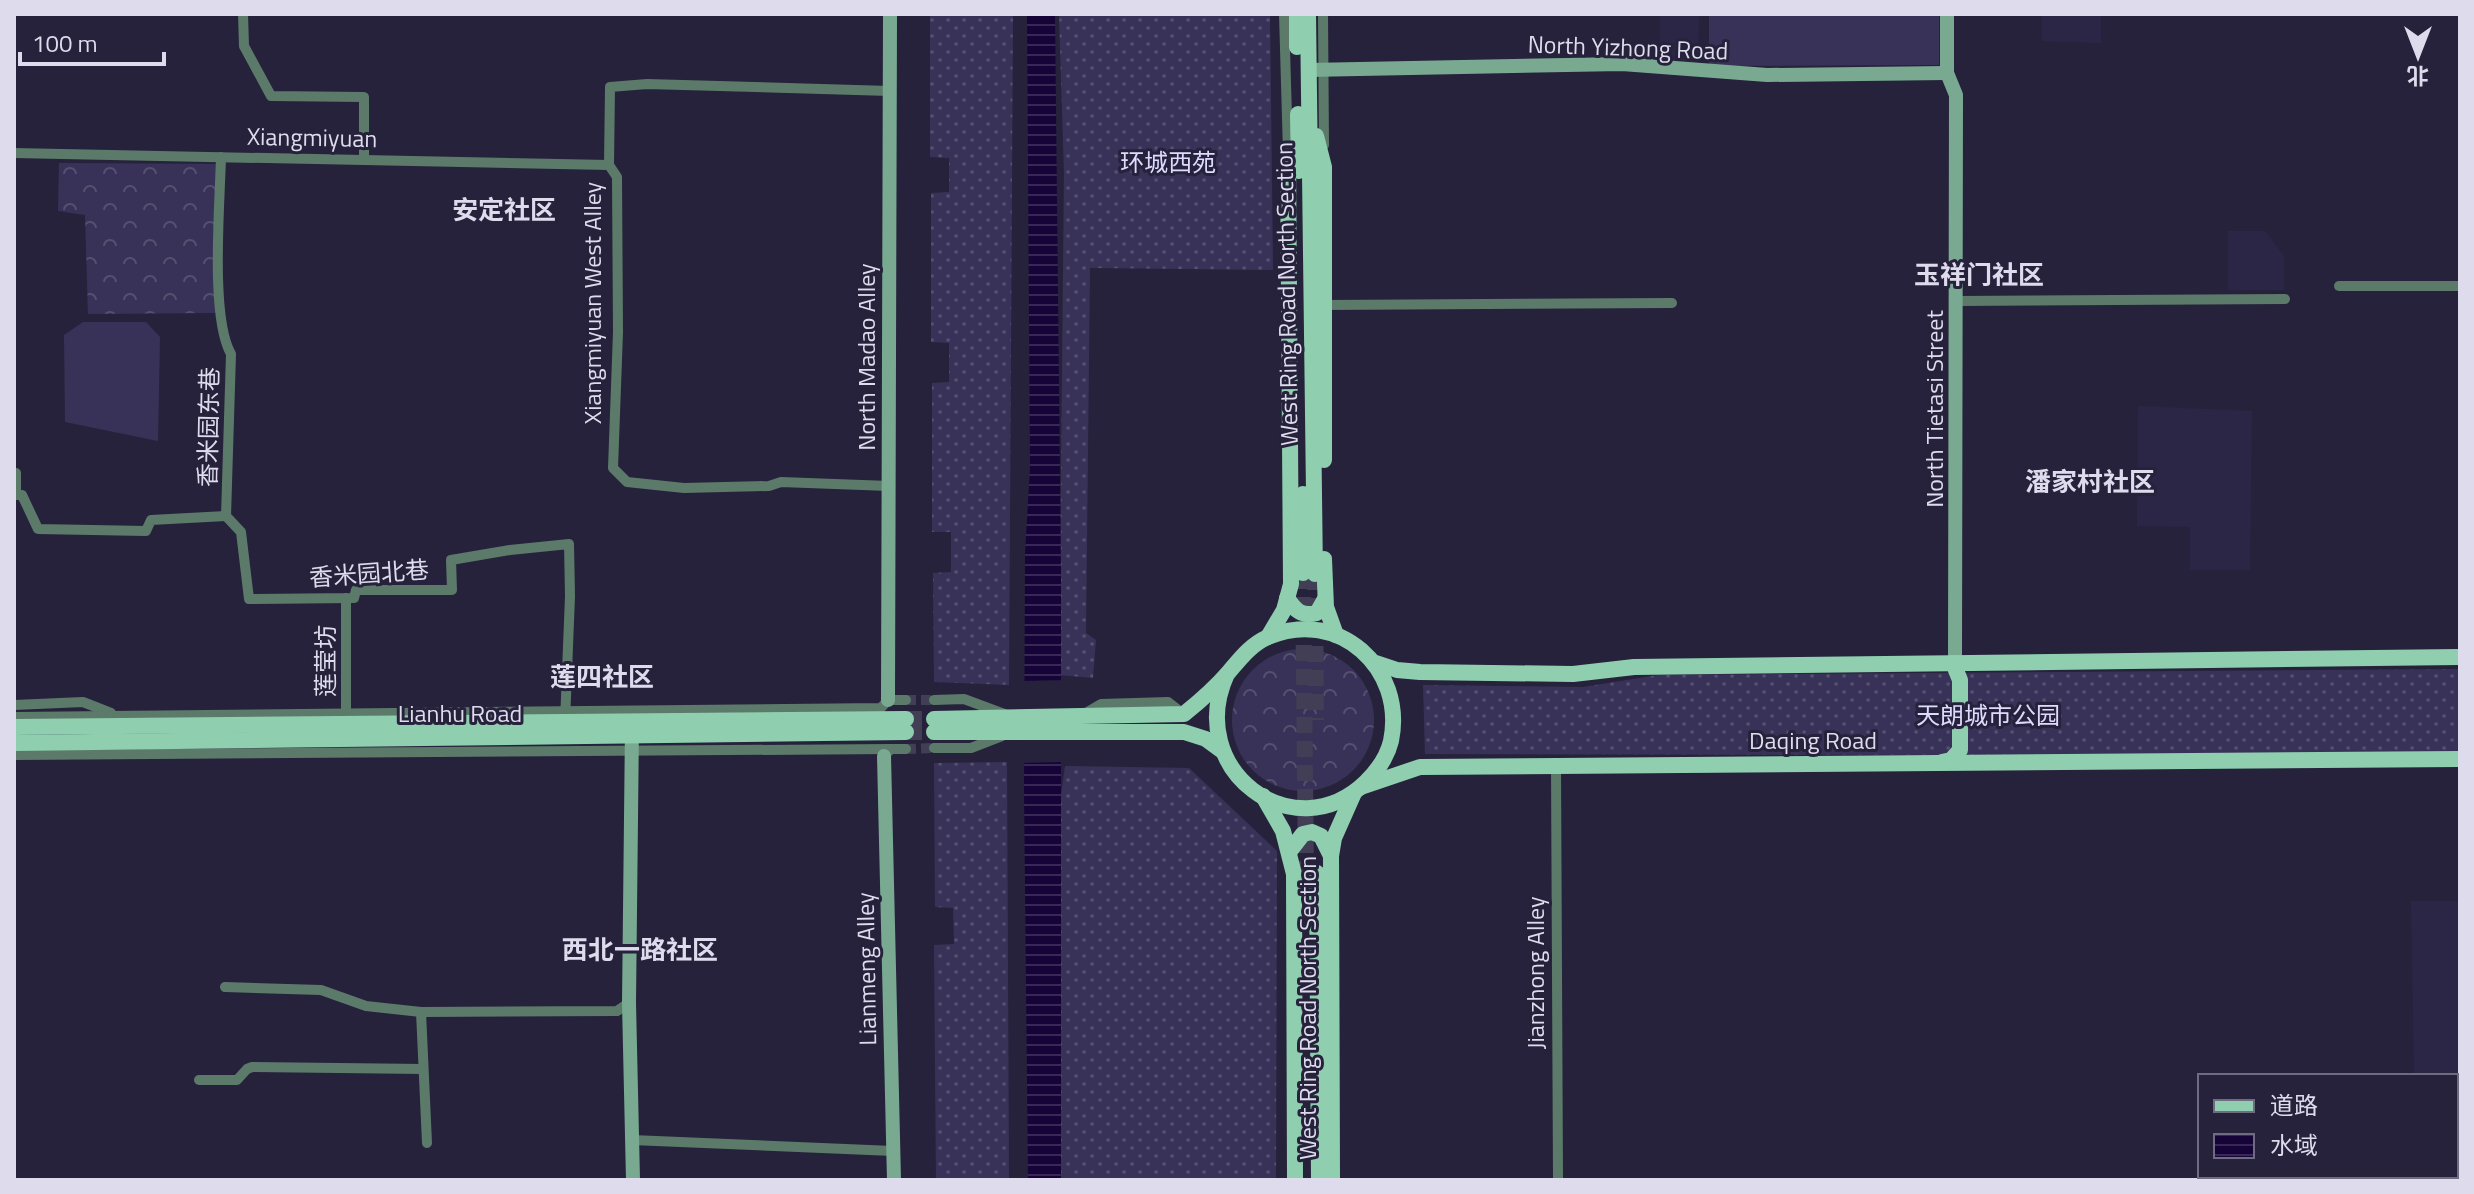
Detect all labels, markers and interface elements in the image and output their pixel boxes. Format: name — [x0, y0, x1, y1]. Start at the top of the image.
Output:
scale bar — [20, 16, 164, 66]
north arrow — [2378, 16, 2458, 96]
text: 100 m — [32, 25, 98, 61]
street label: North Yizhong Road — [1527, 26, 1729, 68]
text: 北 — [2407, 59, 2429, 93]
street label: Xiangmiyuan — [246, 118, 378, 156]
street label: West Ring Road North Section — [1265, 142, 1307, 446]
park label: 环城西苑 — [1120, 144, 1216, 180]
street label: Xiangmiyuan West Alley — [574, 181, 610, 424]
district label: 安定社区 — [452, 190, 556, 229]
district label: 玉祥门社区 — [1914, 255, 2044, 294]
street label: North Madao Alley — [848, 263, 884, 451]
street label: North Tietasi Street — [1916, 310, 1952, 508]
street label: 香米园东巷 — [189, 367, 227, 487]
district label: 潘家村社区 — [2025, 462, 2155, 501]
street label: 香米园北巷 — [308, 551, 430, 595]
street label: 莲莹坊 — [307, 625, 343, 697]
district label: 莲四社区 — [550, 657, 654, 696]
street label: Lianhu Road — [398, 695, 522, 731]
park label: 天朗城市公园 — [1916, 697, 2060, 733]
street label: Daqing Road — [1749, 722, 1877, 758]
street label: West Ring Road North Section — [1289, 856, 1325, 1160]
street label: Lianmeng Alley — [847, 892, 885, 1046]
street label: Jianzhong Alley — [1517, 896, 1553, 1049]
district label: 西北一路社区 — [562, 930, 718, 969]
legend — [2198, 1074, 2458, 1178]
text: 道路 — [2270, 1087, 2318, 1123]
text: 水域 — [2270, 1127, 2318, 1163]

